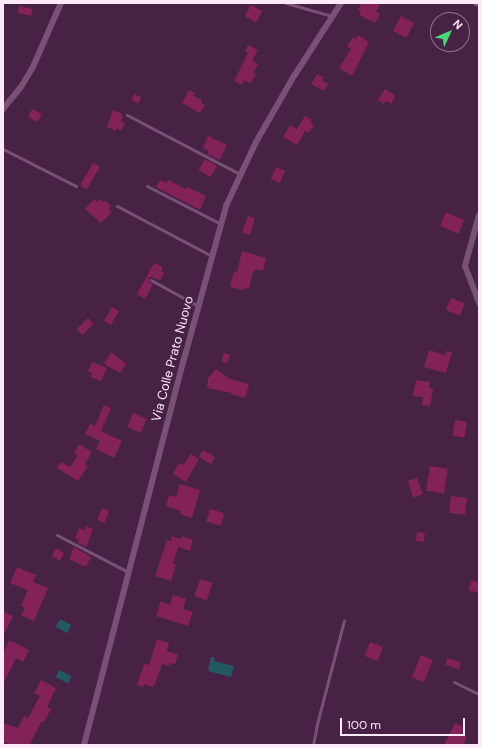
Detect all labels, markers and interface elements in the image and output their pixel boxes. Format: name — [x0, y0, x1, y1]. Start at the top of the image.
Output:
north arrow — [430, 12, 470, 52]
text: N — [450, 17, 466, 32]
street label: Via Colle Prato Nuovo — [149, 294, 197, 424]
scale bar — [342, 710, 467, 736]
text: 100 m — [347, 717, 381, 733]

